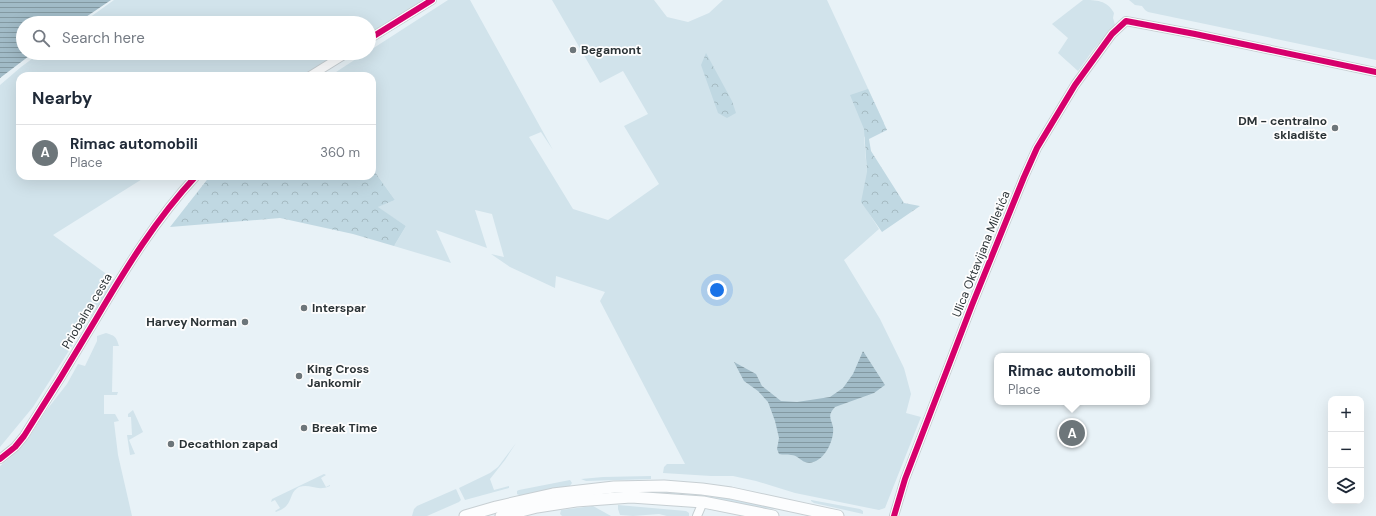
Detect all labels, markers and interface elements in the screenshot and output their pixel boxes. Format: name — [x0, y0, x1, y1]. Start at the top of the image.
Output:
search box — [16, 16, 376, 60]
icon: search — [30, 27, 52, 49]
text: Search here — [62, 28, 145, 48]
place label: Begamont — [581, 42, 641, 58]
marker: Begamont — [568, 45, 578, 55]
text: Nearby — [32, 87, 92, 109]
place label: DM - centralno skladište — [1238, 113, 1327, 143]
marker: DM - centralno skladište — [1330, 123, 1340, 133]
text: Rimac automobili — [70, 134, 198, 154]
text: A — [40, 144, 50, 161]
text: 360 m — [320, 144, 360, 161]
text: Place — [70, 154, 102, 171]
street label: Ulica Oktavijana Miletića — [948, 188, 1014, 320]
street label: Priobalna cesta — [58, 270, 116, 352]
your location — [707, 280, 727, 300]
place label: Interspar — [312, 300, 366, 316]
marker: Interspar — [299, 303, 309, 313]
place label: Harvey Norman — [146, 314, 237, 330]
marker: Harvey Norman — [240, 317, 250, 327]
popup — [994, 353, 1150, 405]
place label: King Cross Jankomir — [307, 361, 369, 391]
text: Rimac automobili — [1008, 361, 1136, 381]
marker: King Cross Jankomir — [294, 371, 304, 381]
text: Place — [1008, 381, 1040, 398]
map controls — [1328, 396, 1364, 504]
button: + — [1328, 396, 1364, 432]
pin: A — [1059, 418, 1085, 448]
place label: Break Time — [312, 420, 377, 436]
marker: Break Time — [299, 423, 309, 433]
button: − — [1328, 432, 1364, 468]
place label: Decathlon zapad — [179, 436, 278, 452]
marker: Decathlon zapad — [166, 439, 176, 449]
button: layers — [1328, 468, 1364, 504]

